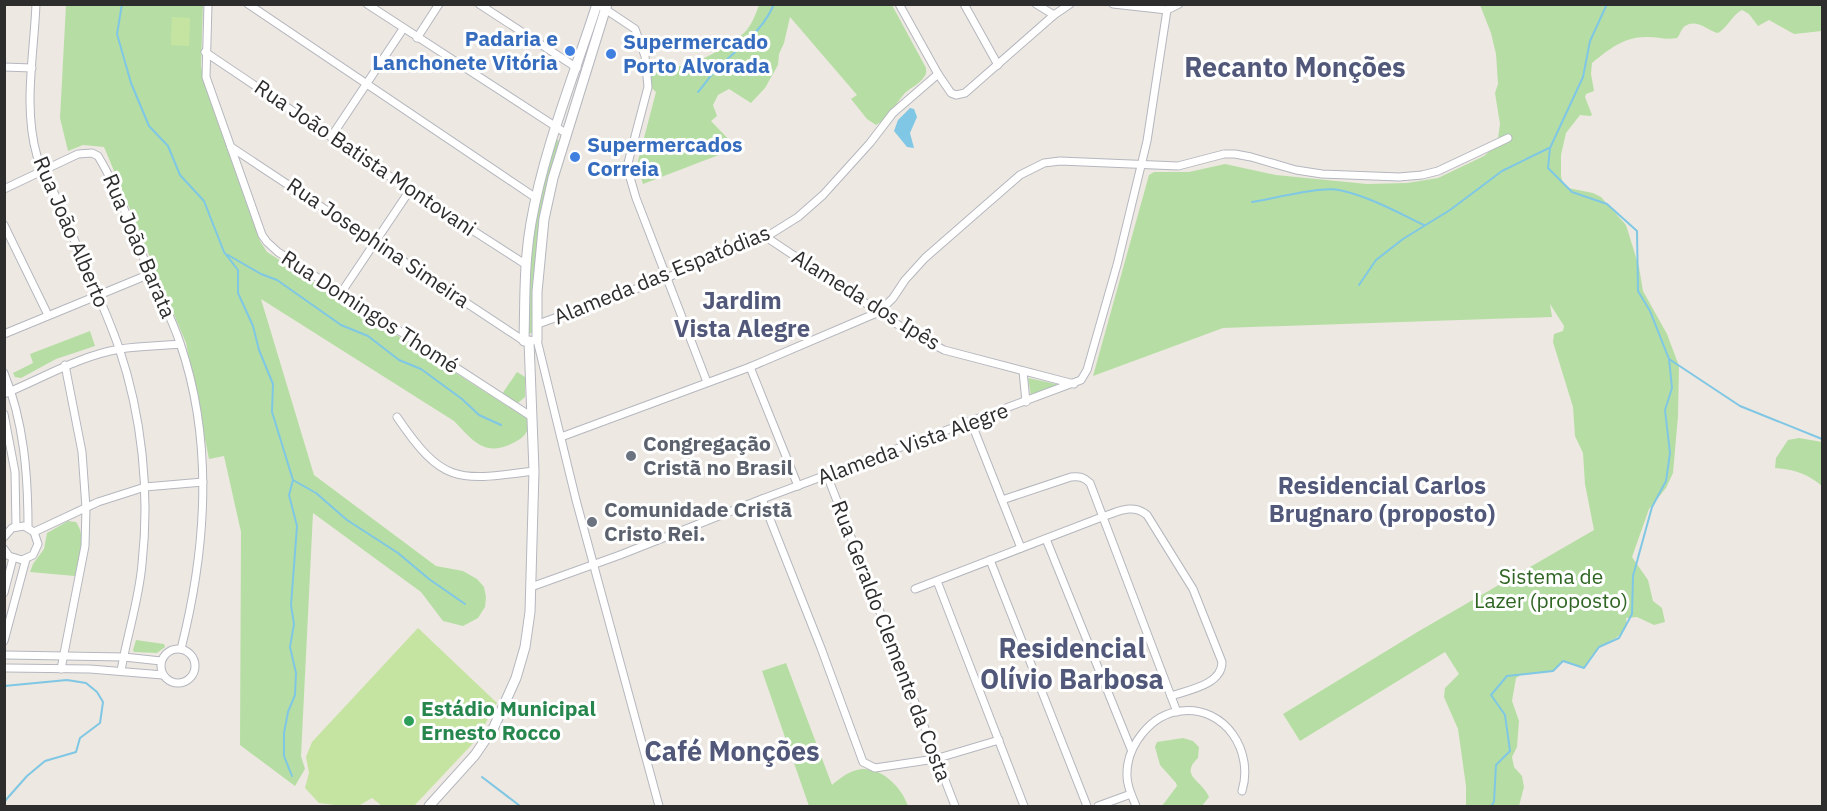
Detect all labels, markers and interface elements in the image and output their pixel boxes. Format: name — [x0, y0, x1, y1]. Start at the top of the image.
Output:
place label: Padaria e Lanchonete Vitória — [372, 24, 558, 76]
place label: Supermercado Porto Alvorada — [623, 27, 770, 79]
marker: Padaria e Lanchonete Vitória — [563, 44, 577, 58]
marker: Supermercado Porto Alvorada — [604, 47, 618, 61]
district label: Recanto Monções — [1184, 49, 1406, 84]
street label: Rua João Batista Montovani — [249, 73, 482, 242]
place label: Supermercados Correia — [587, 130, 743, 182]
marker: Supermercados Correia — [568, 150, 582, 164]
street label: Rua João Alberto — [27, 152, 116, 311]
street label: Rua João Barata — [97, 169, 183, 322]
street label: Rua Josephina Simeira — [282, 171, 475, 314]
street label: Alameda das Espatódias — [549, 218, 774, 330]
street label: Alameda dos Ipês — [787, 242, 946, 356]
street label: Rua Domingos Thomé — [276, 243, 465, 379]
district label: Jardim Vista Alegre — [674, 284, 810, 344]
street label: Alameda Vista Alegre — [813, 395, 1012, 491]
place label: Congregação Cristã no Brasil — [643, 429, 793, 481]
marker: Congregação Cristã no Brasil — [624, 449, 638, 463]
district label: Residencial Carlos Brugnaro (proposto) — [1269, 469, 1495, 529]
place label: Comunidade Cristã Cristo Rei. — [604, 495, 792, 547]
street label: Rua Geraldo Clemente da Costa — [825, 496, 959, 785]
marker: Comunidade Cristã Cristo Rei. — [585, 515, 599, 529]
park label: Sistema de Lazer (proposto) — [1474, 562, 1628, 614]
district label: Residencial Olívio Barbosa — [980, 630, 1164, 696]
place label: Estádio Municipal Ernesto Rocco — [421, 694, 596, 746]
marker: Estádio Municipal Ernesto Rocco — [402, 714, 416, 728]
district label: Café Monções — [644, 733, 820, 768]

